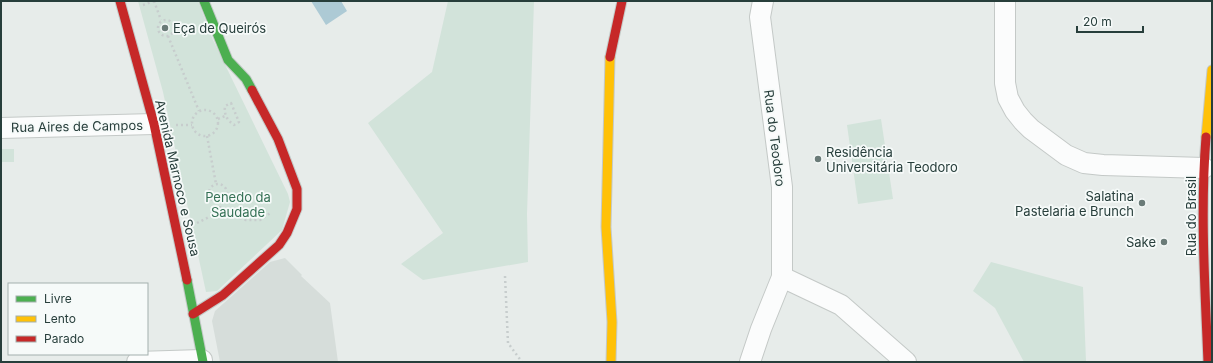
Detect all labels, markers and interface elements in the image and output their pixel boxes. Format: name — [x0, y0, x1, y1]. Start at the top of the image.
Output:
scale bar — [1077, 8, 1143, 34]
text: 20 m — [1083, 14, 1112, 29]
place label: Eça de Queirós — [173, 20, 266, 36]
marker: Eça de Queirós — [160, 23, 170, 33]
street label: Rua do Teodoro — [761, 89, 789, 188]
street label: Avenida Marnoco e Sousa — [152, 98, 204, 258]
street label: Rua Aires de Campos — [11, 117, 143, 135]
place label: Residência Universitária Teodoro — [826, 144, 958, 175]
marker: Residência Universitária Teodoro — [813, 154, 823, 164]
street label: Rua do Brasil — [1183, 176, 1199, 256]
place label: Salatina Pastelaria e Brunch — [1015, 188, 1134, 219]
park label: Penedo da Saudade — [205, 189, 271, 220]
marker: Salatina Pastelaria e Brunch — [1137, 198, 1147, 208]
place label: Sake — [1126, 234, 1156, 250]
marker: Sake — [1159, 237, 1169, 247]
legend — [8, 283, 148, 355]
text: Livre — [44, 291, 72, 306]
text: Lento — [44, 311, 76, 326]
text: Parado — [44, 331, 84, 346]

